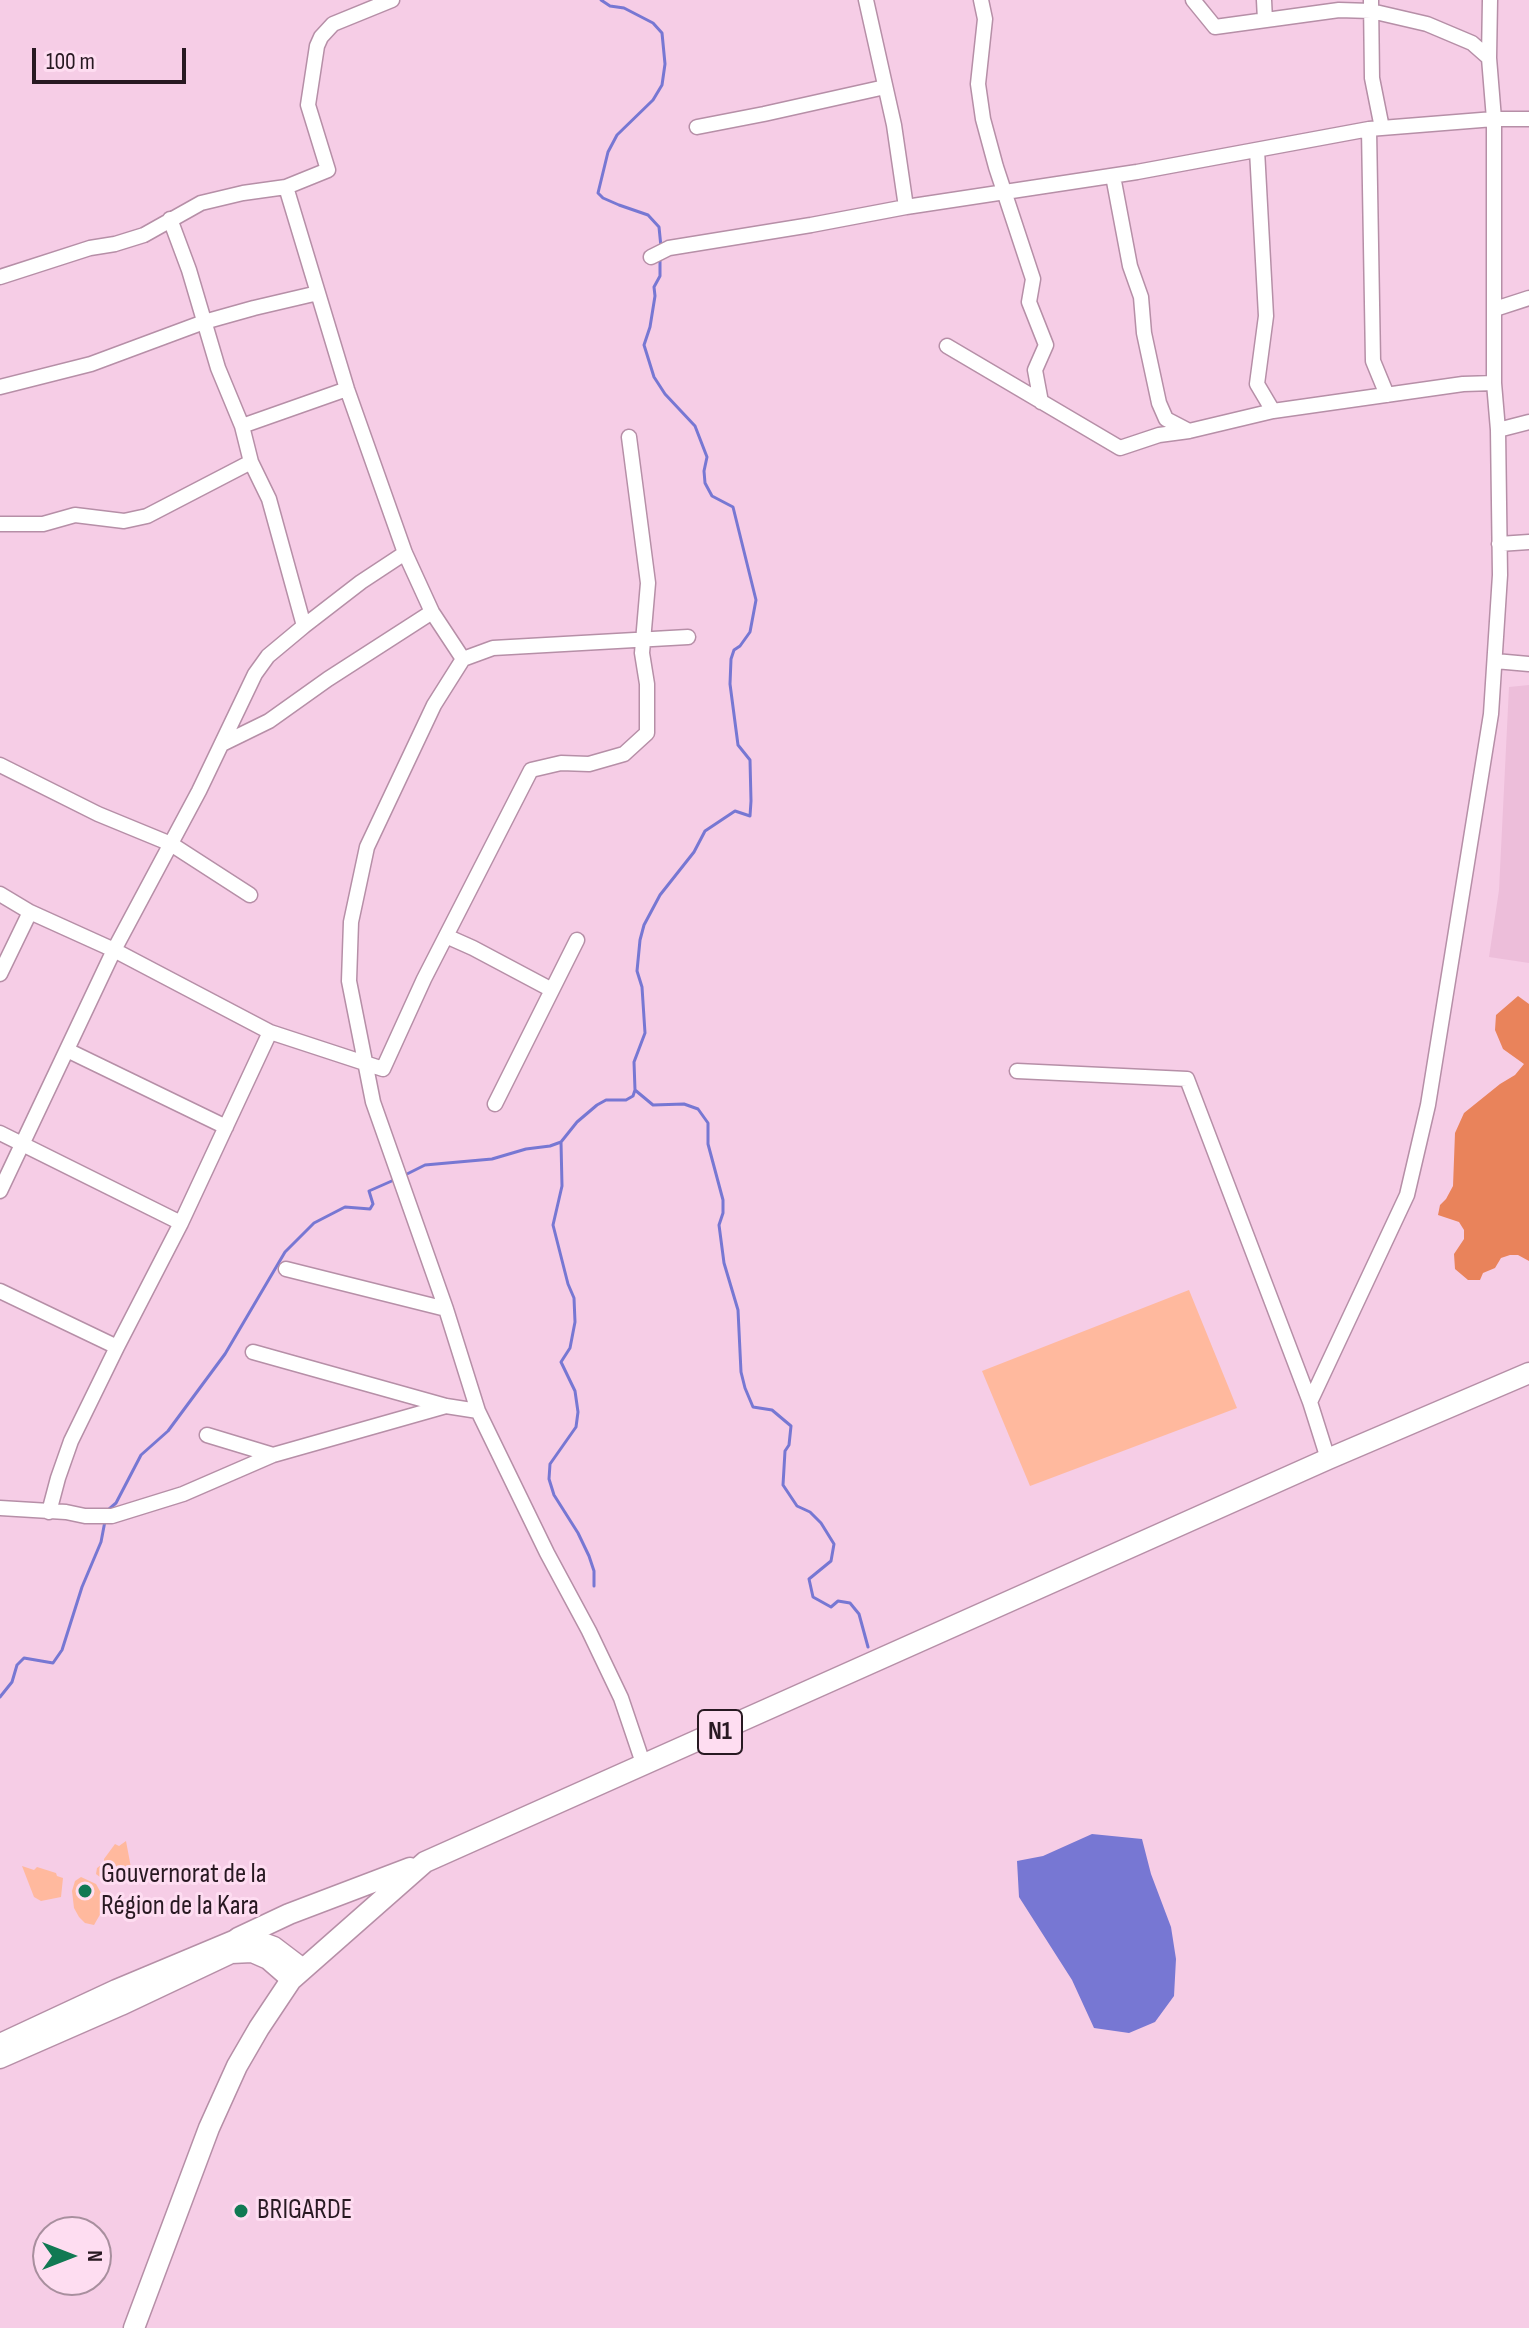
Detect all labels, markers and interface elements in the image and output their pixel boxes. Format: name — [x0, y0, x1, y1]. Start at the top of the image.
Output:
scale bar — [36, 32, 190, 82]
text: 100 m — [46, 47, 95, 76]
road number: N1 — [698, 1710, 742, 1754]
place label: Gouvernorat de la Région de la Kara — [101, 1858, 267, 1924]
marker: Gouvernorat de la Région de la Kara — [76, 1882, 94, 1900]
place label: BRIGARDE — [257, 2194, 352, 2228]
marker: BRIGARDE — [232, 2202, 250, 2220]
north arrow — [32, 2216, 112, 2296]
text: N — [81, 2250, 108, 2262]

